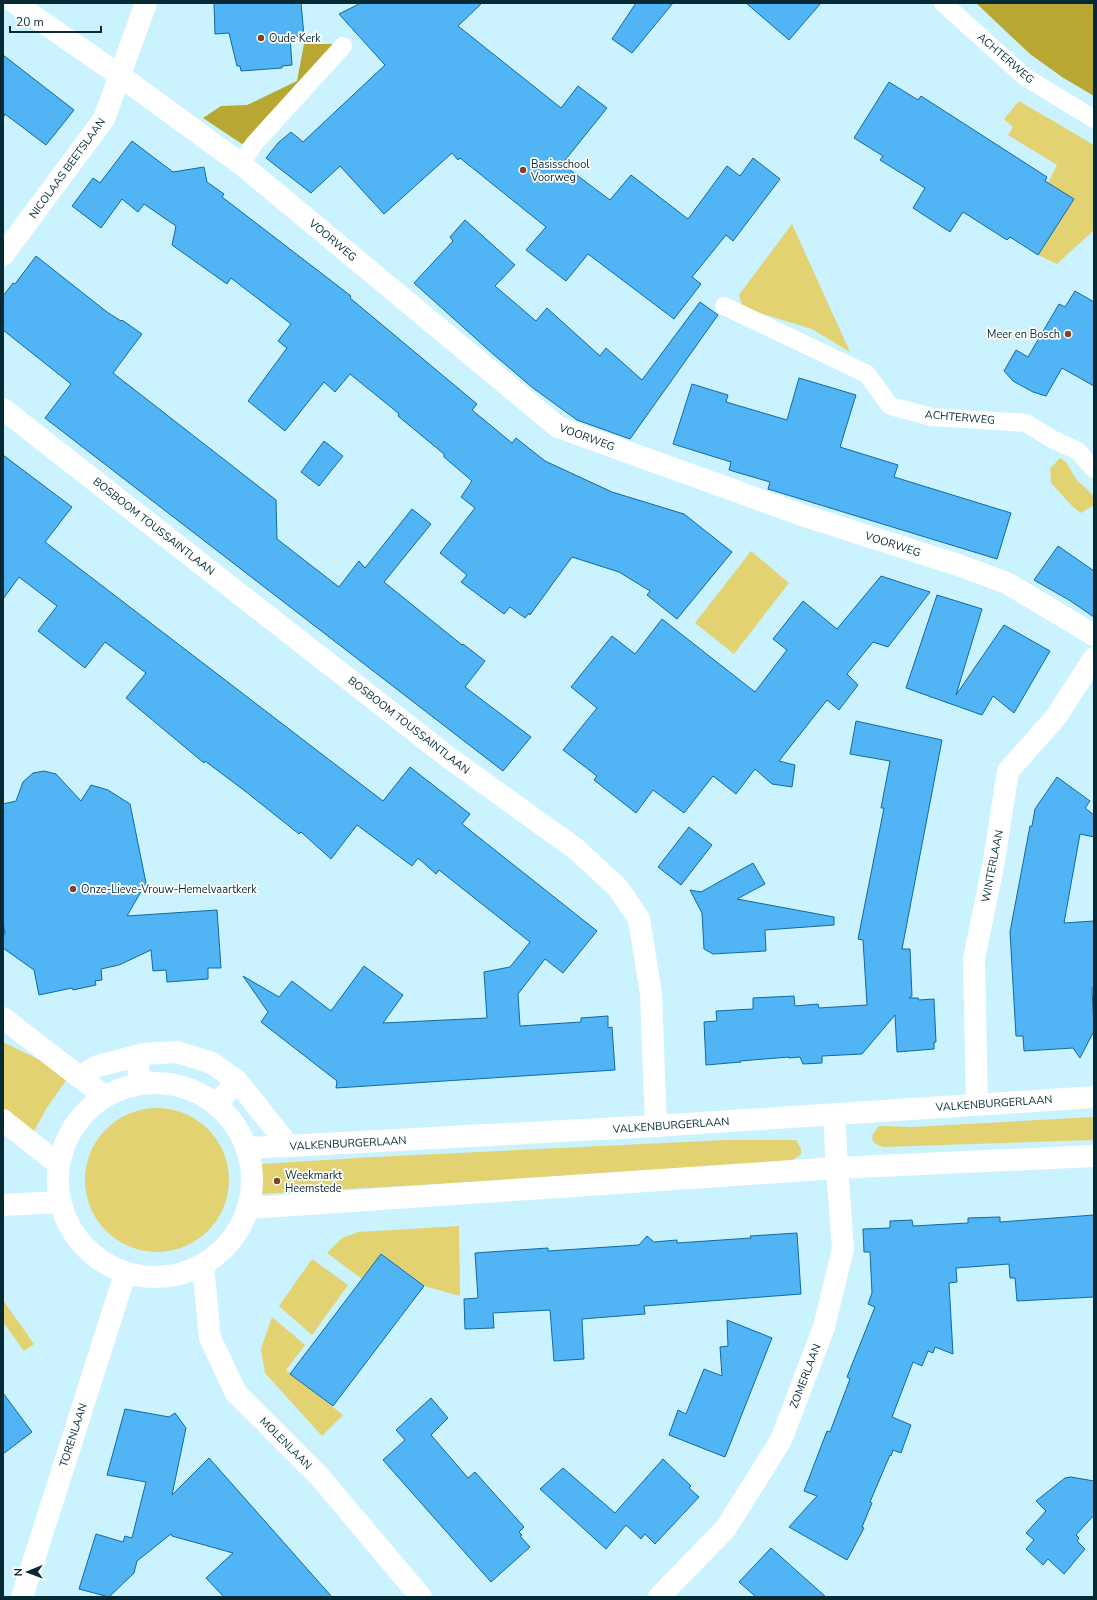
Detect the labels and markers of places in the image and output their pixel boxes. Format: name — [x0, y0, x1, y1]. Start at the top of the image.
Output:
place label: Oude Kerk — [269, 31, 321, 46]
marker: Oude Kerk — [256, 33, 266, 43]
place label: Basisschool Voorweg — [530, 157, 590, 185]
marker: Basisschool Voorweg — [518, 165, 528, 175]
place label: Meer en Bosch — [987, 327, 1060, 342]
marker: Meer en Bosch — [1063, 329, 1073, 339]
place label: Onze-Lieve-Vrouw-Hemelvaartkerk — [81, 882, 257, 897]
marker: Onze-Lieve-Vrouw-Hemelvaartkerk — [68, 884, 78, 894]
place label: Weekmarkt Heemstede — [285, 1168, 342, 1196]
marker: Weekmarkt Heemstede — [272, 1176, 282, 1186]

